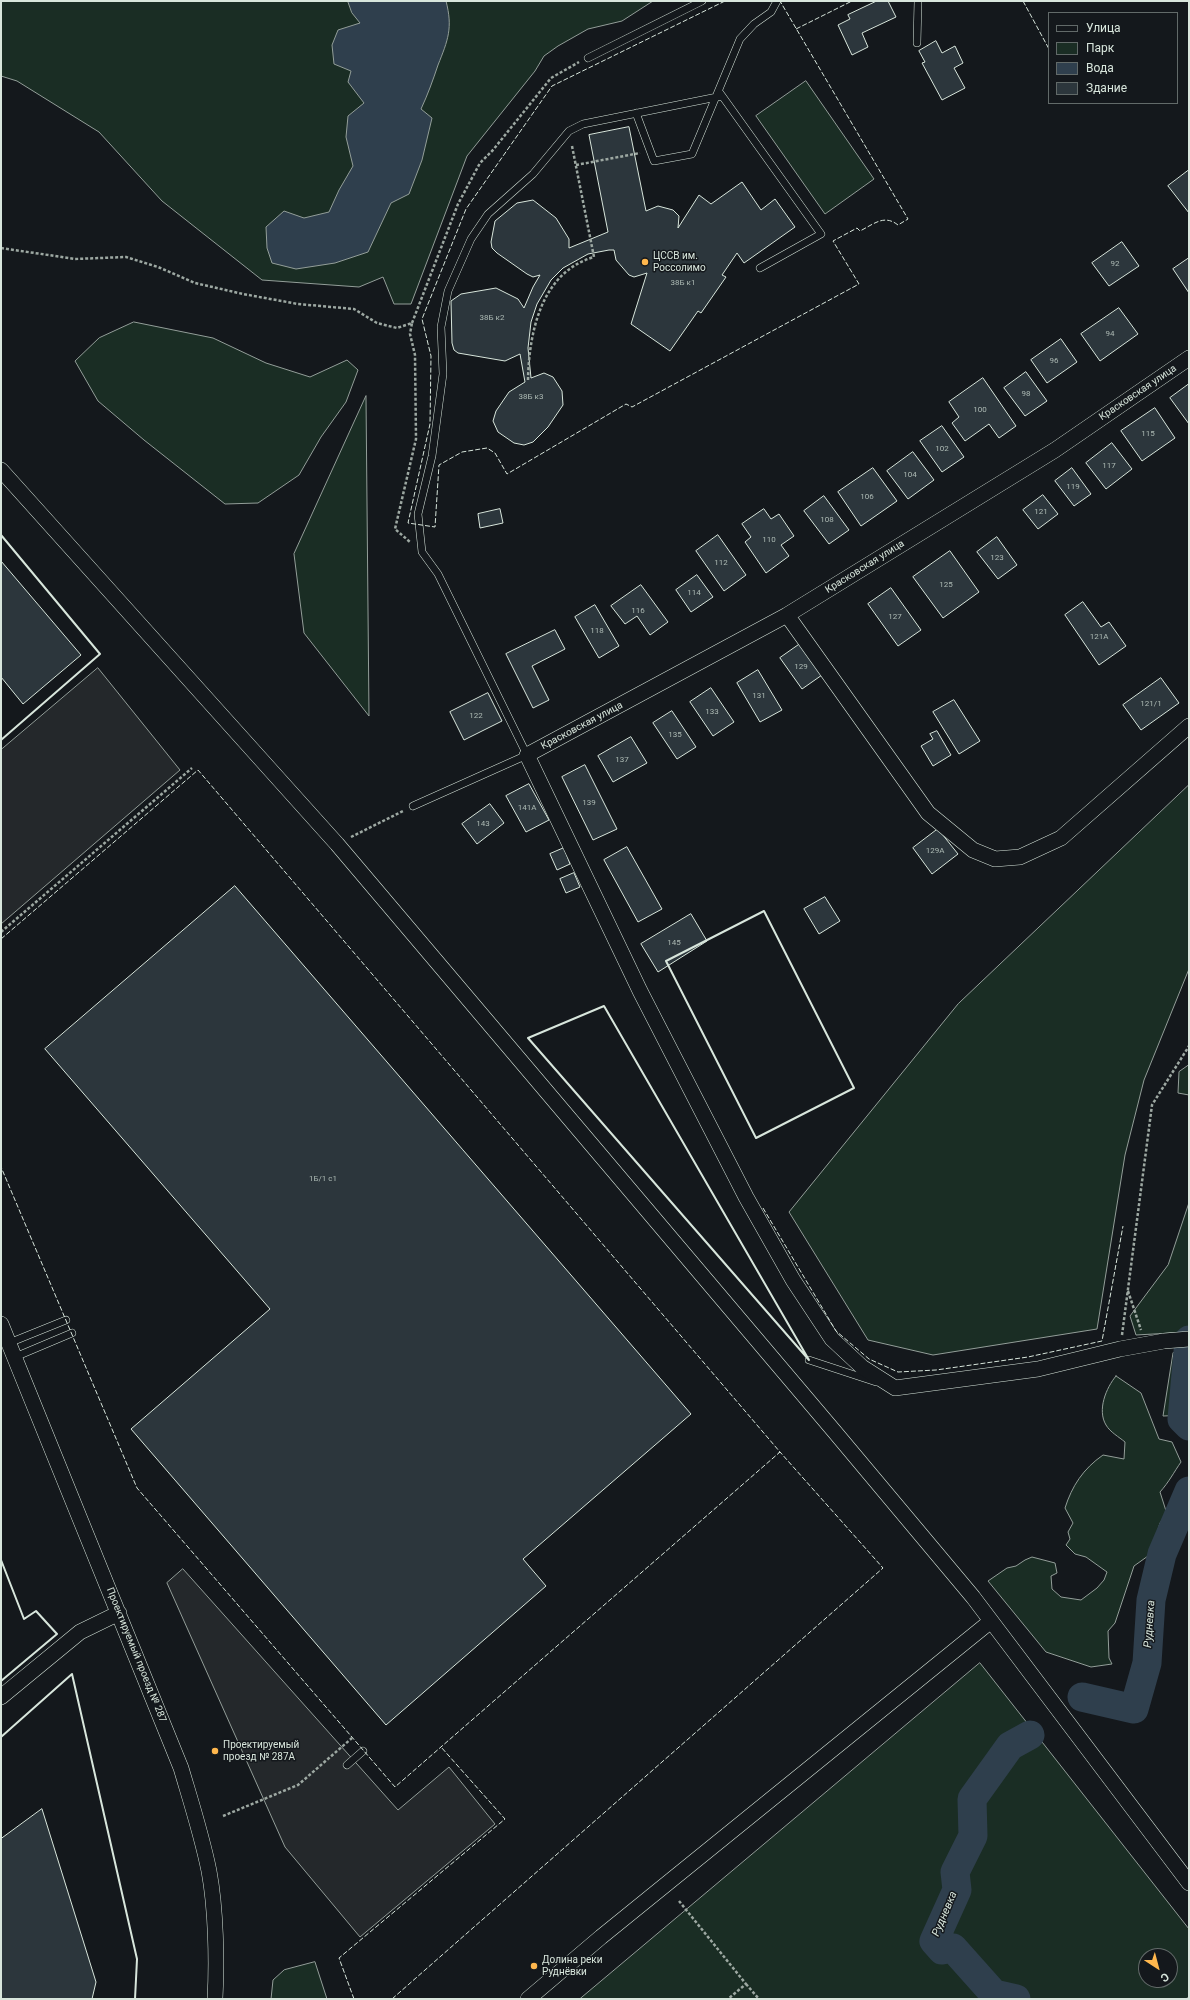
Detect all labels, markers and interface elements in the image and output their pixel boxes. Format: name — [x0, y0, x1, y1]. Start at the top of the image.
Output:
legend — [1048, 12, 1178, 104]
text: Улица — [1086, 21, 1121, 35]
text: Парк — [1086, 41, 1114, 55]
text: Вода — [1086, 61, 1114, 75]
text: Здание — [1086, 81, 1127, 95]
place label: ЦССВ им. Россолимо — [653, 250, 706, 274]
marker: ЦССВ им. Россолимо — [640, 257, 650, 267]
house number: 92 — [1111, 259, 1119, 269]
house number: 38Б к1 — [671, 278, 695, 288]
house number: 38Б к2 — [480, 313, 504, 323]
house number: 94 — [1106, 329, 1114, 339]
house number: 96 — [1050, 356, 1058, 366]
street label: Красковская улица — [1097, 363, 1179, 423]
house number: 98 — [1022, 389, 1030, 399]
house number: 38Б к3 — [519, 392, 543, 402]
house number: 100 — [973, 405, 987, 415]
house number: 115 — [1141, 429, 1155, 439]
house number: 102 — [935, 444, 949, 454]
house number: 117 — [1102, 461, 1116, 471]
house number: 104 — [903, 470, 917, 480]
house number: 119 — [1066, 482, 1080, 492]
house number: 106 — [860, 492, 874, 502]
house number: 121 — [1034, 507, 1048, 517]
house number: 108 — [820, 515, 834, 525]
house number: 110 — [762, 535, 776, 545]
street label: Красковская улица — [823, 538, 907, 596]
house number: 123 — [990, 553, 1004, 563]
house number: 112 — [714, 558, 728, 568]
house number: 125 — [939, 580, 953, 590]
house number: 114 — [687, 588, 701, 598]
house number: 116 — [631, 606, 645, 616]
house number: 127 — [888, 612, 902, 622]
house number: 118 — [590, 626, 604, 636]
house number: 121А — [1090, 632, 1108, 642]
house number: 129 — [794, 662, 808, 672]
house number: 131 — [752, 691, 766, 701]
street label: Красковская улица — [539, 699, 625, 753]
house number: 121/1 — [1140, 699, 1162, 709]
house number: 133 — [705, 707, 719, 717]
house number: 122 — [469, 711, 483, 721]
house number: 135 — [668, 730, 682, 740]
house number: 137 — [615, 755, 629, 765]
house number: 139 — [582, 798, 596, 808]
house number: 141А — [518, 803, 536, 813]
house number: 143 — [476, 819, 490, 829]
house number: 129А — [926, 846, 944, 856]
house number: 145 — [667, 938, 681, 948]
house number: 1Б/1 с1 — [309, 1174, 337, 1184]
street label: Проектируемый проезд № 287 — [103, 1586, 169, 1724]
water label: Рудневка — [1142, 1600, 1158, 1648]
place label: Проектируемый проезд № 287А — [223, 1739, 299, 1762]
marker: Проектируемый проезд № 287А — [210, 1746, 220, 1756]
water label: Рудневка — [930, 1890, 960, 1938]
north arrow — [1138, 1948, 1178, 1988]
place label: Долина реки Руднёвки — [542, 1954, 602, 1978]
marker: Долина реки Руднёвки — [529, 1961, 539, 1971]
text: С — [1158, 1970, 1172, 1985]

